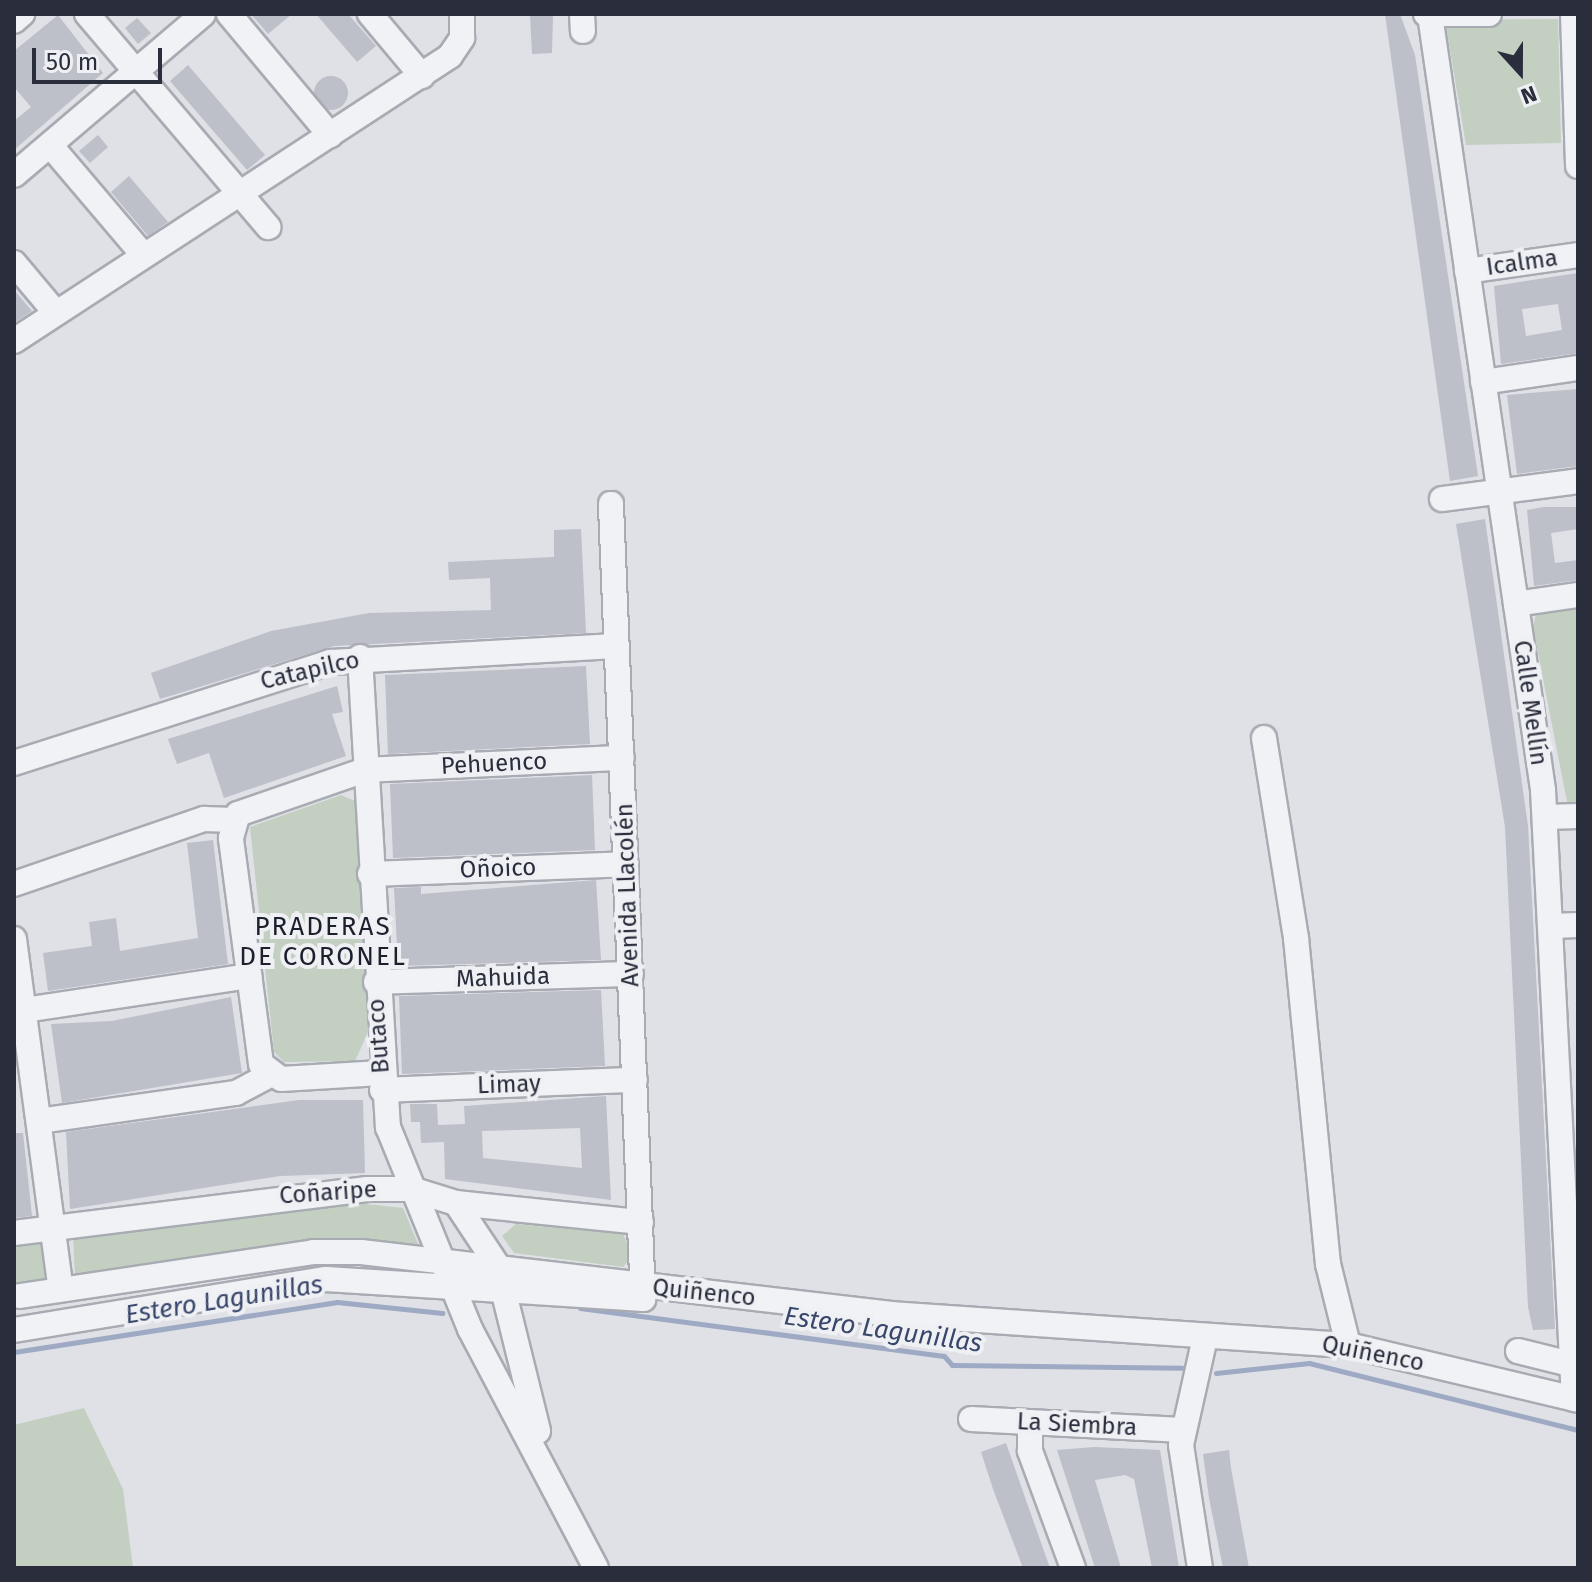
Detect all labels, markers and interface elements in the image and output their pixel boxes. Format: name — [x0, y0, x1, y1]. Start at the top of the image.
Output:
scale bar — [36, 32, 166, 82]
north arrow — [1480, 32, 1560, 112]
text: 50 m — [46, 48, 98, 76]
text: N — [1517, 80, 1540, 110]
street label: Icalma — [1484, 244, 1560, 282]
street label: Calle Mellín — [1507, 639, 1553, 767]
street label: Catapilco — [258, 646, 362, 696]
street label: Pehuenco — [440, 747, 548, 781]
street label: Avenida Llacolén — [610, 803, 646, 987]
street label: Oñoico — [459, 853, 537, 885]
district label: PRADERAS DE CORONEL — [239, 911, 407, 972]
street label: Mahuida — [456, 962, 550, 994]
street label: Butaco — [362, 998, 396, 1074]
street label: Limay — [477, 1069, 541, 1101]
street label: Coñaripe — [278, 1175, 378, 1211]
water label: Estero Lagunillas — [123, 1269, 325, 1331]
street label: Quiñenco — [651, 1273, 757, 1313]
water label: Estero Lagunillas — [782, 1301, 984, 1359]
street label: Quiñenco — [1319, 1330, 1427, 1378]
street label: La Siembra — [1016, 1407, 1138, 1443]

